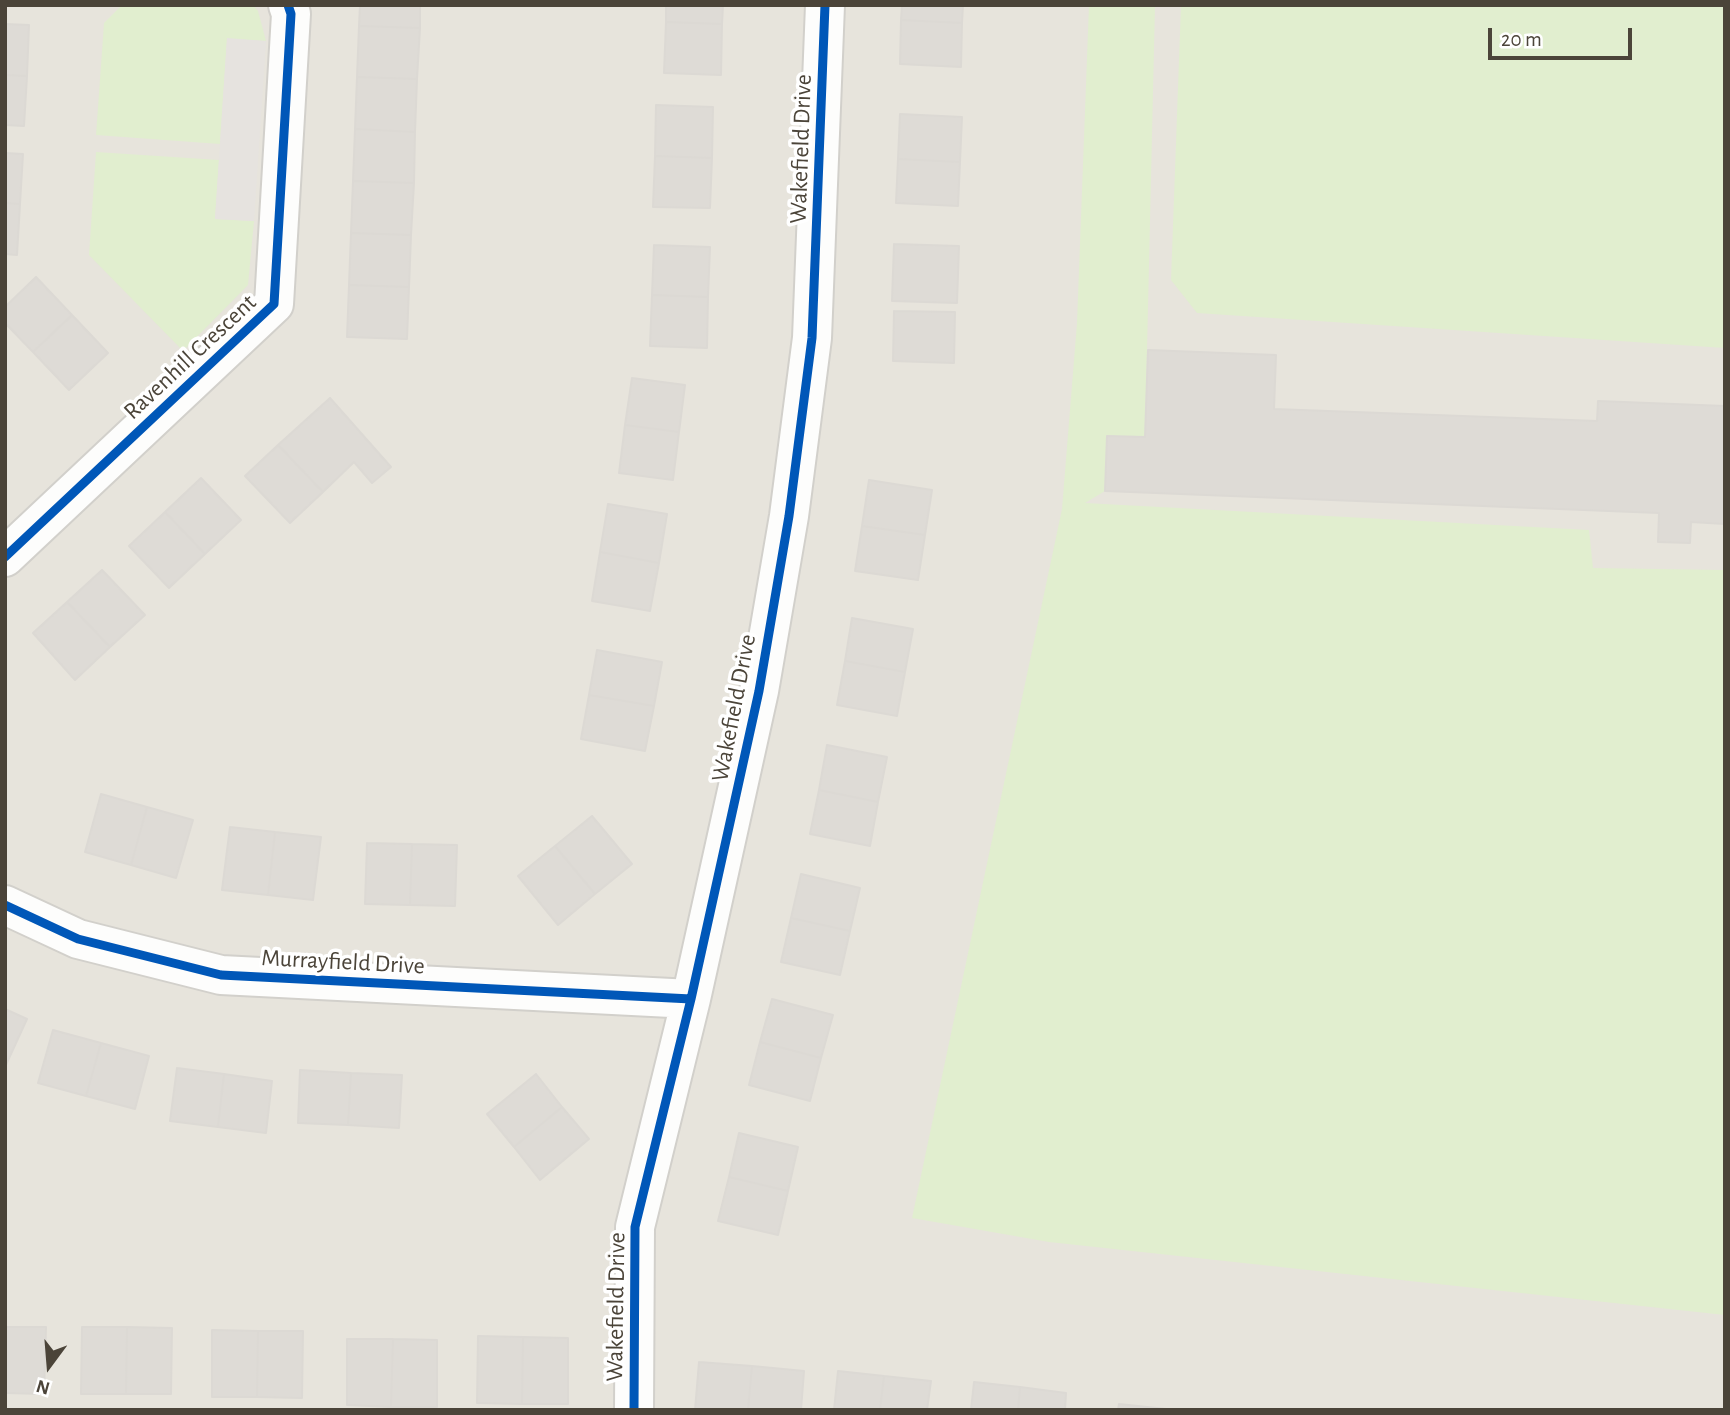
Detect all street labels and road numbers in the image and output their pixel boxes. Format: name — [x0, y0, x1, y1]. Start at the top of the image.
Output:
street label: Wakefield Drive — [784, 74, 818, 224]
street label: Ravenhill Crescent — [118, 288, 262, 426]
street label: Wakefield Drive — [706, 632, 762, 784]
street label: Murrayfield Drive — [261, 943, 425, 981]
street label: Wakefield Drive — [600, 1232, 632, 1382]

